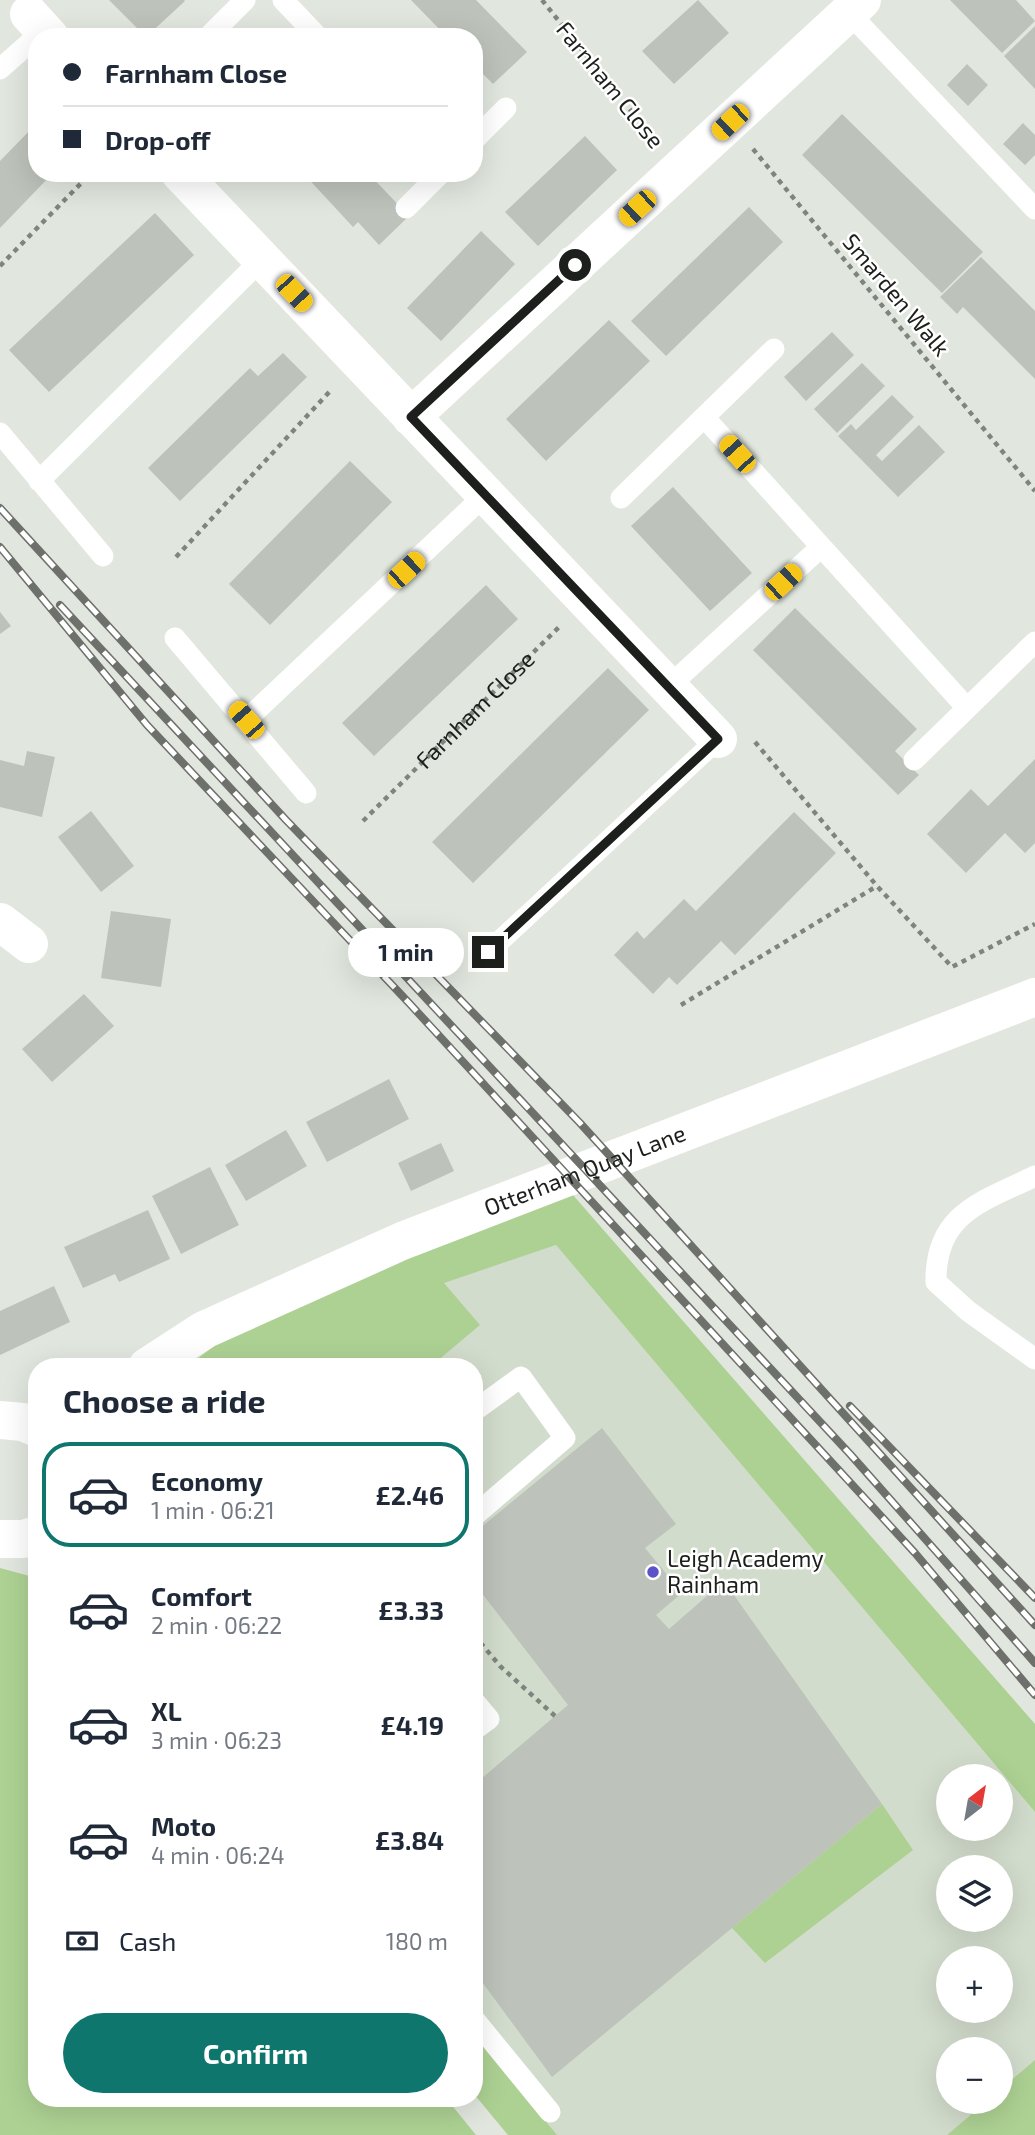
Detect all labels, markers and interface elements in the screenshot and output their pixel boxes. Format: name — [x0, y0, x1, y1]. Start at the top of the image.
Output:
street label: Farnham Close — [551, 15, 671, 154]
text: Farnham Close — [105, 57, 287, 88]
car — [708, 100, 753, 144]
text: Drop-off — [105, 124, 210, 155]
car — [615, 186, 660, 230]
street label: Smarden Walk — [837, 227, 956, 361]
route start — [559, 249, 591, 281]
car — [272, 270, 317, 316]
car — [716, 431, 759, 477]
car — [384, 548, 429, 592]
car — [761, 560, 806, 604]
street label: Farnham Close — [409, 644, 540, 774]
car — [225, 697, 268, 743]
callout: 1 min — [348, 928, 463, 976]
route end — [472, 936, 504, 968]
text: 1 min — [378, 938, 434, 966]
street label: Otterham Quay Lane — [480, 1118, 689, 1221]
text: Choose a ride — [63, 1381, 266, 1419]
icon: car — [67, 1463, 130, 1526]
text: Economy — [151, 1465, 263, 1496]
text: £2.46 — [376, 1479, 444, 1510]
text: 1 min · 06:21 — [151, 1496, 275, 1524]
place label: Leigh Academy Rainham — [667, 1544, 824, 1598]
marker: Leigh Academy Rainham — [645, 1564, 661, 1580]
icon: car — [67, 1578, 130, 1641]
text: Comfort — [151, 1580, 252, 1611]
text: £3.33 — [378, 1594, 444, 1625]
text: 2 min · 06:22 — [151, 1611, 282, 1639]
icon: car — [67, 1693, 130, 1756]
text: XL — [151, 1695, 182, 1726]
text: £4.19 — [380, 1709, 444, 1740]
text: 3 min · 06:23 — [151, 1726, 282, 1754]
north arrow — [936, 1764, 1013, 1841]
map controls — [936, 1764, 1013, 2114]
icon: car — [67, 1808, 130, 1871]
text: Moto — [151, 1810, 216, 1841]
text: £3.84 — [375, 1824, 444, 1855]
text: 4 min · 06:24 — [151, 1841, 285, 1869]
button: layers — [936, 1855, 1013, 1932]
icon: cash — [63, 1922, 101, 1960]
text: Cash — [119, 1925, 176, 1956]
text: 180 m — [386, 1927, 448, 1955]
button: + — [936, 1946, 1013, 2023]
button: Confirm — [63, 2013, 448, 2093]
button: − — [936, 2037, 1013, 2114]

